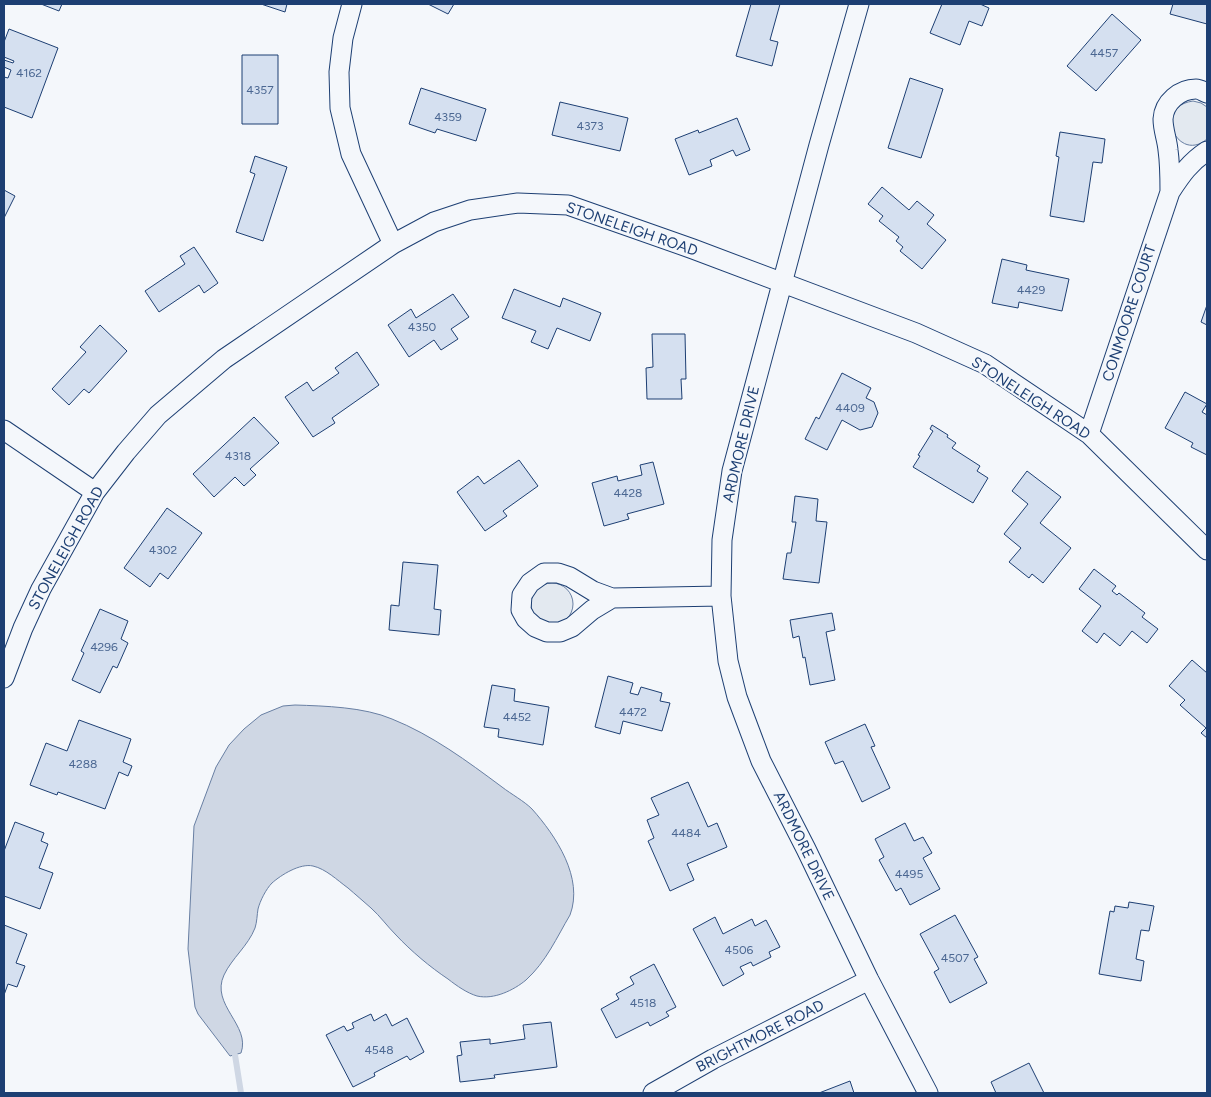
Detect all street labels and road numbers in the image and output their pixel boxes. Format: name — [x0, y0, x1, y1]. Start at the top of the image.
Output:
street label: STONELEIGH ROAD — [564, 198, 700, 260]
street label: CONMOORE COURT — [1098, 242, 1160, 384]
street label: STONELEIGH ROAD — [968, 353, 1094, 443]
street label: ARDMORE DRIVE — [719, 384, 763, 504]
street label: STONELEIGH ROAD — [25, 483, 107, 613]
street label: ARDMORE DRIVE — [770, 788, 838, 904]
street label: BRIGHTMORE ROAD — [693, 996, 827, 1076]

